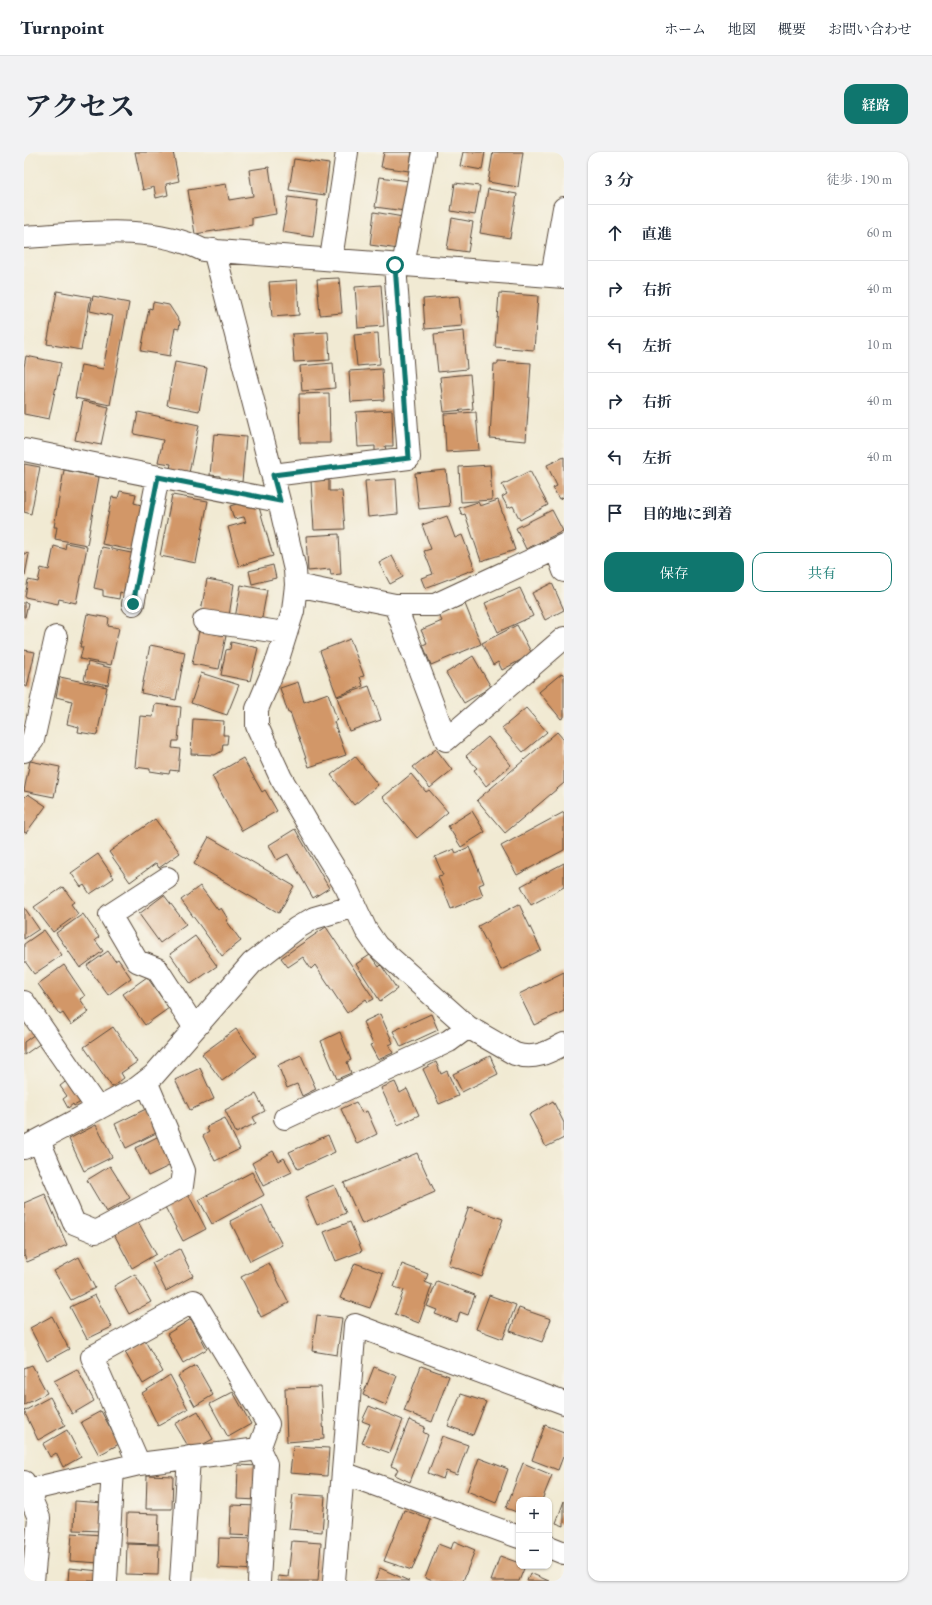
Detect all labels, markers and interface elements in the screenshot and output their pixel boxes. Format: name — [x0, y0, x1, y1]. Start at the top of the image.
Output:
text: Turnpoint — [20, 15, 104, 40]
text: ホーム — [664, 20, 706, 38]
text: 地図 — [728, 20, 756, 38]
text: 概要 — [778, 20, 806, 38]
text: お問い合わせ — [828, 20, 912, 38]
button: 経路 — [844, 84, 908, 124]
text: アクセス — [24, 88, 135, 124]
text: 3 分 — [604, 169, 634, 191]
text: 徒歩 · 190 m — [827, 171, 892, 188]
icon: ahead — [604, 222, 626, 244]
text: 直進 — [642, 224, 672, 243]
text: 60 m — [867, 224, 892, 241]
route start — [386, 256, 404, 274]
icon: right — [604, 278, 626, 300]
text: 右折 — [642, 280, 672, 299]
text: 40 m — [867, 280, 892, 297]
icon: left — [604, 334, 626, 356]
text: 左折 — [642, 336, 672, 355]
text: 10 m — [867, 336, 892, 353]
icon: right — [604, 390, 626, 412]
text: 右折 — [642, 392, 672, 411]
text: 40 m — [867, 392, 892, 409]
icon: left — [604, 446, 626, 468]
text: 左折 — [642, 448, 672, 467]
text: 40 m — [867, 448, 892, 465]
icon: arrive — [604, 502, 626, 524]
text: 目的地に到着 — [642, 504, 732, 523]
button: 保存 — [604, 552, 744, 592]
button: 共有 — [752, 552, 892, 592]
route end — [124, 595, 142, 613]
map controls — [516, 1497, 552, 1569]
button: + — [516, 1497, 552, 1533]
button: − — [516, 1533, 552, 1569]

